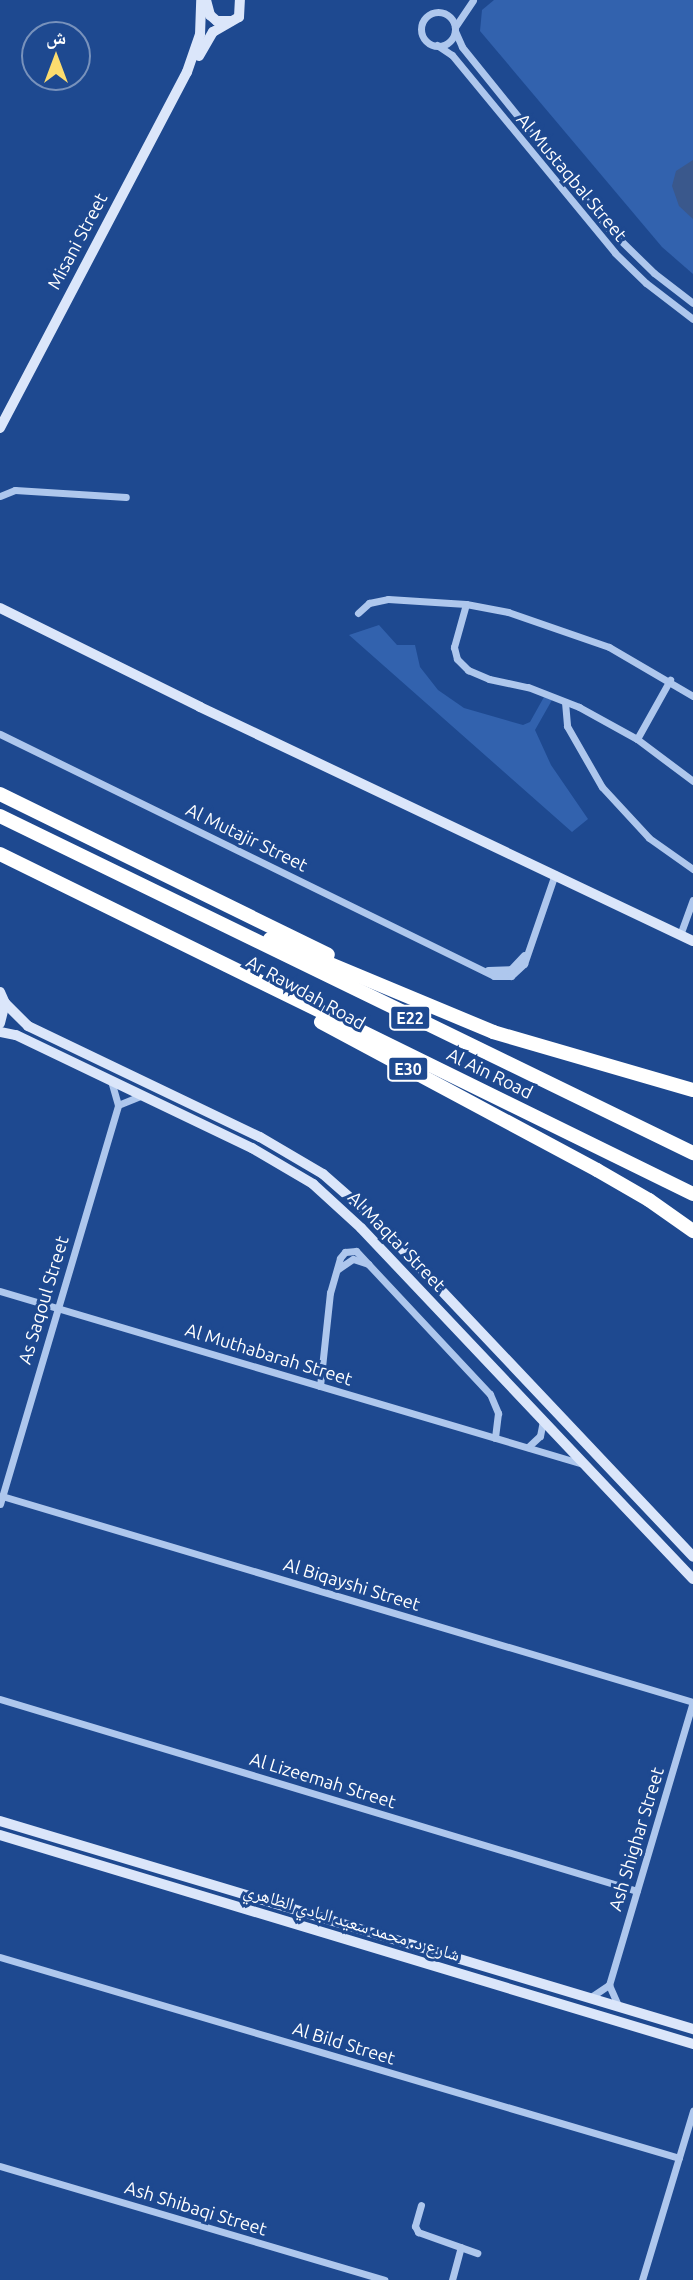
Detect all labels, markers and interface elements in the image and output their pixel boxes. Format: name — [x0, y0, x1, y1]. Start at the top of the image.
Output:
north arrow — [21, 21, 91, 91]
text: ش — [46, 26, 66, 48]
street label: Al Mustaqbal Street — [512, 109, 632, 245]
street label: Misani Street — [43, 189, 111, 293]
street label: Al Mutajir Street — [183, 798, 311, 876]
street label: Ar Rawdah Road — [243, 950, 369, 1034]
road number: E22 — [389, 1006, 431, 1030]
street label: Al Ain Road — [444, 1043, 536, 1103]
road number: E30 — [387, 1056, 429, 1082]
street label: Al Maqta' Street — [344, 1186, 450, 1296]
street label: As Saqoul Street — [13, 1233, 73, 1367]
street label: Al Muthabarah Street — [183, 1318, 355, 1390]
street label: Al Biqayshi Street — [281, 1553, 423, 1615]
street label: Al Lizeemah Street — [247, 1748, 399, 1812]
street label: Ash Shighar Street — [604, 1764, 668, 1914]
street label: شارع د. محمد سعيد البادي الظاهري — [241, 1879, 463, 1965]
street label: Al Bild Street — [290, 2017, 398, 2069]
street label: Ash Shibaqi Street — [122, 2176, 270, 2240]

